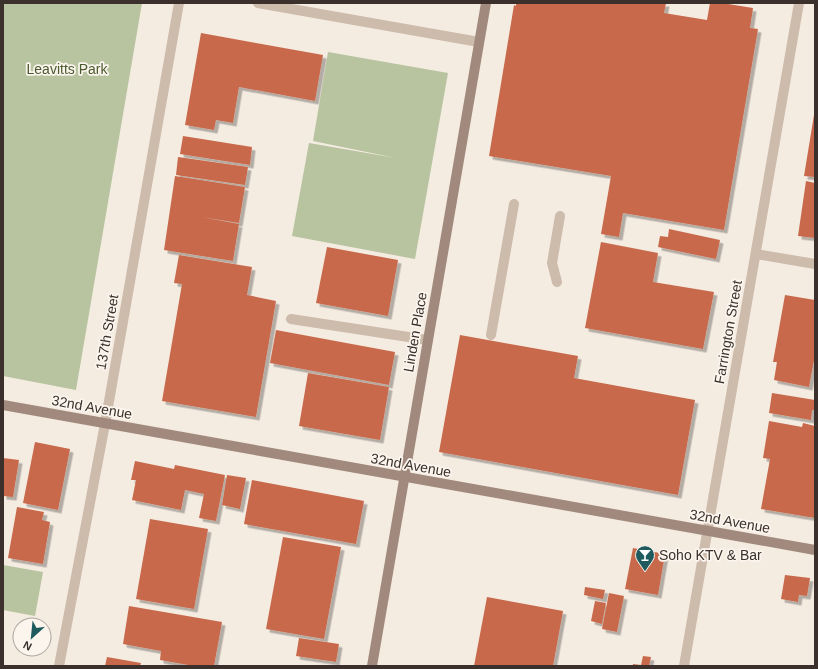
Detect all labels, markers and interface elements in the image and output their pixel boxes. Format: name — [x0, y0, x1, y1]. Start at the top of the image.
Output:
park label: Leavitts Park — [27, 61, 108, 77]
street label: Farrington Street — [711, 279, 745, 385]
street label: Linden Place — [400, 291, 430, 373]
street label: 137th Street — [92, 293, 122, 371]
street label: 32nd Avenue — [50, 392, 134, 422]
street label: 32nd Avenue — [369, 450, 453, 480]
street label: 32nd Avenue — [688, 506, 772, 536]
bar icon: Soho KTV & Bar — [634, 544, 656, 572]
place label: Soho KTV & Bar — [659, 547, 762, 563]
north arrow — [12, 617, 52, 657]
text: N — [21, 639, 34, 653]

